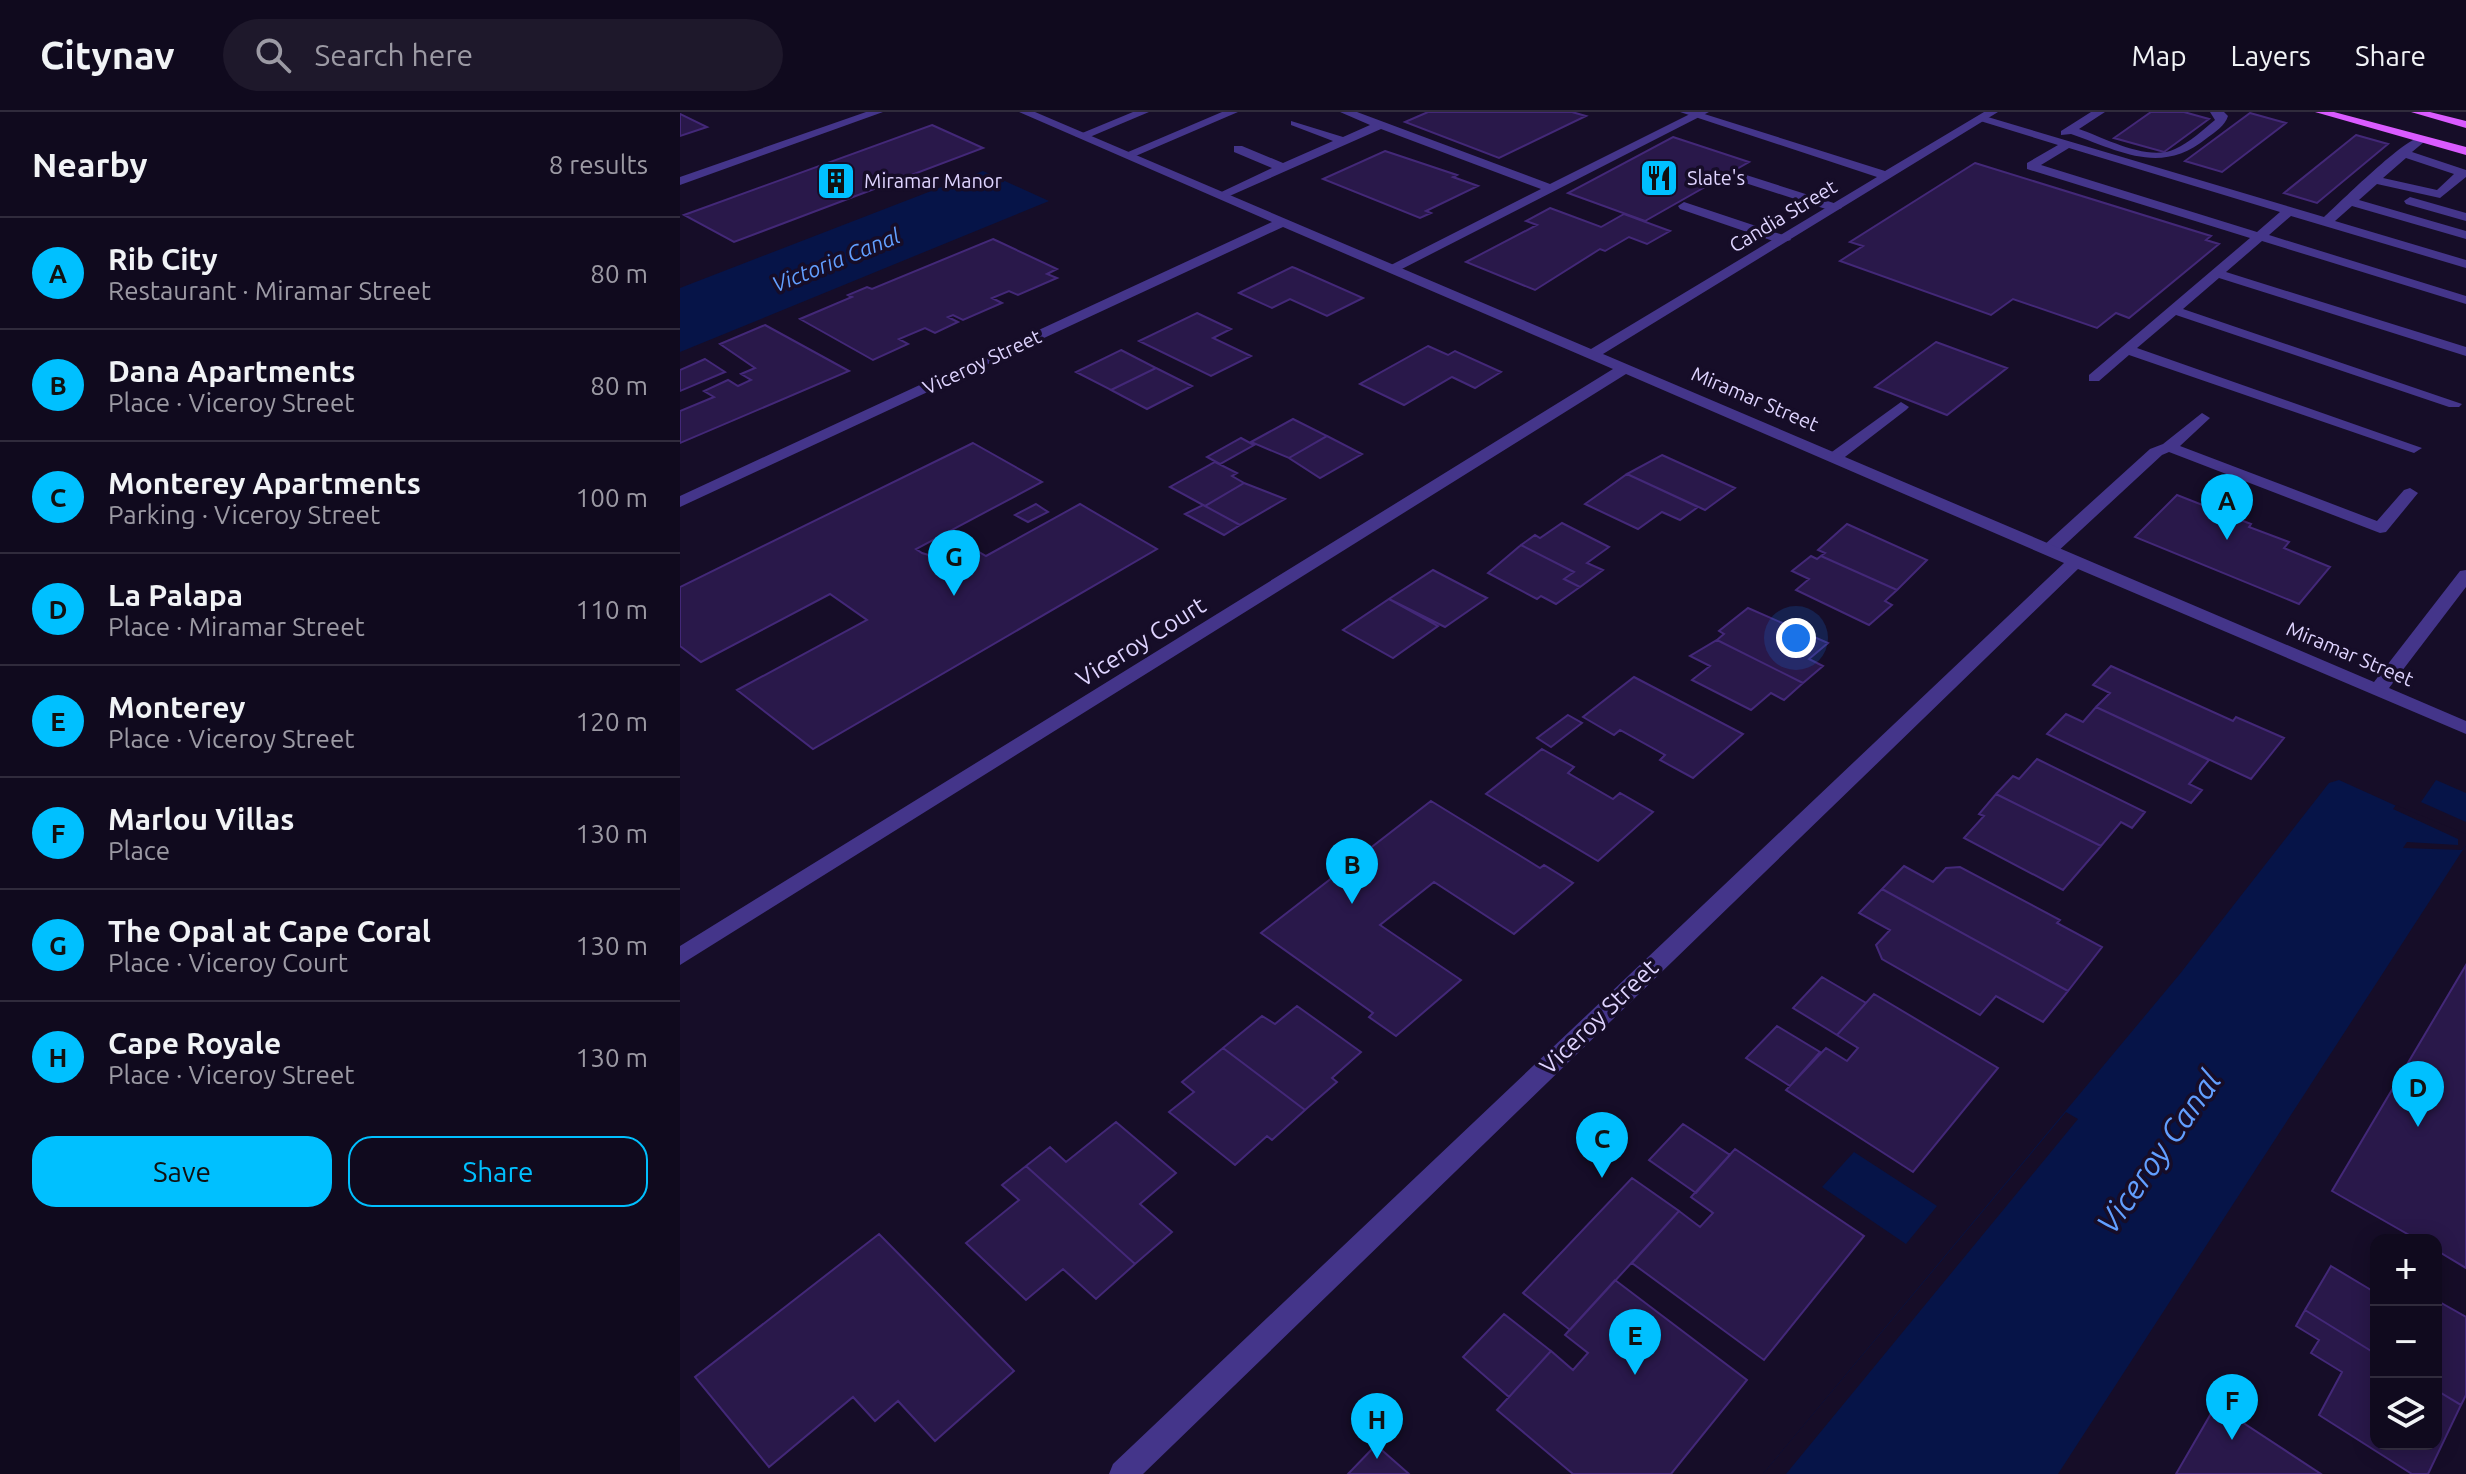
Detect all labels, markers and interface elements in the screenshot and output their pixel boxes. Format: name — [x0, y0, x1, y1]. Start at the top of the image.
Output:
search box — [223, 19, 783, 91]
icon: search — [251, 33, 295, 77]
text: Citynav — [40, 34, 175, 76]
text: Search here — [315, 38, 473, 72]
text: Map — [2131, 40, 2187, 71]
text: Layers — [2231, 40, 2311, 71]
text: Share — [2355, 40, 2426, 71]
text: Nearby — [32, 145, 147, 183]
text: 8 results — [549, 150, 648, 179]
restaurant icon: Slate's — [1638, 157, 1680, 199]
building icon: Miramar Manor — [815, 160, 857, 202]
place label: Slate's — [1687, 166, 1745, 189]
place label: Miramar Manor — [864, 169, 1003, 192]
street label: Candia Street — [1725, 174, 1841, 257]
water label: Victoria Canal — [768, 222, 904, 297]
text: Rib City — [108, 242, 218, 276]
text: A — [49, 259, 67, 288]
text: 80 m — [590, 259, 648, 288]
text: Restaurant · Miramar Street — [108, 276, 431, 305]
street label: Viceroy Street — [919, 324, 1045, 399]
text: Dana Apartments — [108, 354, 356, 388]
street label: Miramar Street — [1688, 361, 1822, 436]
text: B — [49, 371, 67, 400]
text: 80 m — [590, 371, 648, 400]
text: Place · Viceroy Street — [108, 388, 355, 417]
text: Monterey Apartments — [108, 466, 421, 500]
pin: A — [2201, 474, 2253, 540]
text: C — [50, 483, 66, 512]
text: 100 m — [576, 483, 648, 512]
text: Parking · Viceroy Street — [108, 500, 380, 529]
pin: G — [928, 530, 980, 596]
text: La Palapa — [108, 578, 243, 612]
street label: Viceroy Court — [1071, 591, 1211, 692]
text: D — [49, 595, 67, 624]
text: 110 m — [576, 595, 648, 624]
text: Place · Miramar Street — [108, 612, 365, 641]
street label: Miramar Street — [2283, 616, 2417, 691]
your location — [1776, 618, 1816, 658]
text: Monterey — [108, 690, 245, 724]
text: E — [50, 707, 66, 736]
text: 120 m — [576, 707, 648, 736]
text: Place · Viceroy Street — [108, 724, 355, 753]
text: Marlou Villas — [108, 802, 294, 836]
text: F — [51, 819, 65, 848]
text: 130 m — [576, 819, 648, 848]
text: Place — [108, 836, 170, 865]
pin: B — [1326, 838, 1378, 904]
text: The Opal at Cape Coral — [108, 914, 431, 948]
text: G — [49, 931, 67, 960]
text: 130 m — [576, 931, 648, 960]
text: Place · Viceroy Court — [108, 948, 348, 977]
street label: Viceroy Street — [1534, 953, 1664, 1080]
text: Cape Royale — [108, 1026, 281, 1060]
text: H — [49, 1043, 67, 1072]
text: 130 m — [576, 1043, 648, 1072]
text: Place · Viceroy Street — [108, 1060, 355, 1089]
pin: D — [2392, 1061, 2444, 1127]
water label: Viceroy Canal — [2089, 1063, 2228, 1240]
pin: C — [1576, 1112, 1628, 1178]
button: Save — [32, 1136, 332, 1207]
button: Share — [348, 1136, 648, 1207]
map controls — [2370, 1234, 2442, 1450]
button: + — [2370, 1234, 2442, 1306]
button: − — [2370, 1306, 2442, 1378]
pin: E — [1609, 1309, 1661, 1375]
pin: F — [2206, 1374, 2258, 1440]
button: layers — [2370, 1378, 2442, 1450]
pin: H — [1351, 1393, 1403, 1459]

